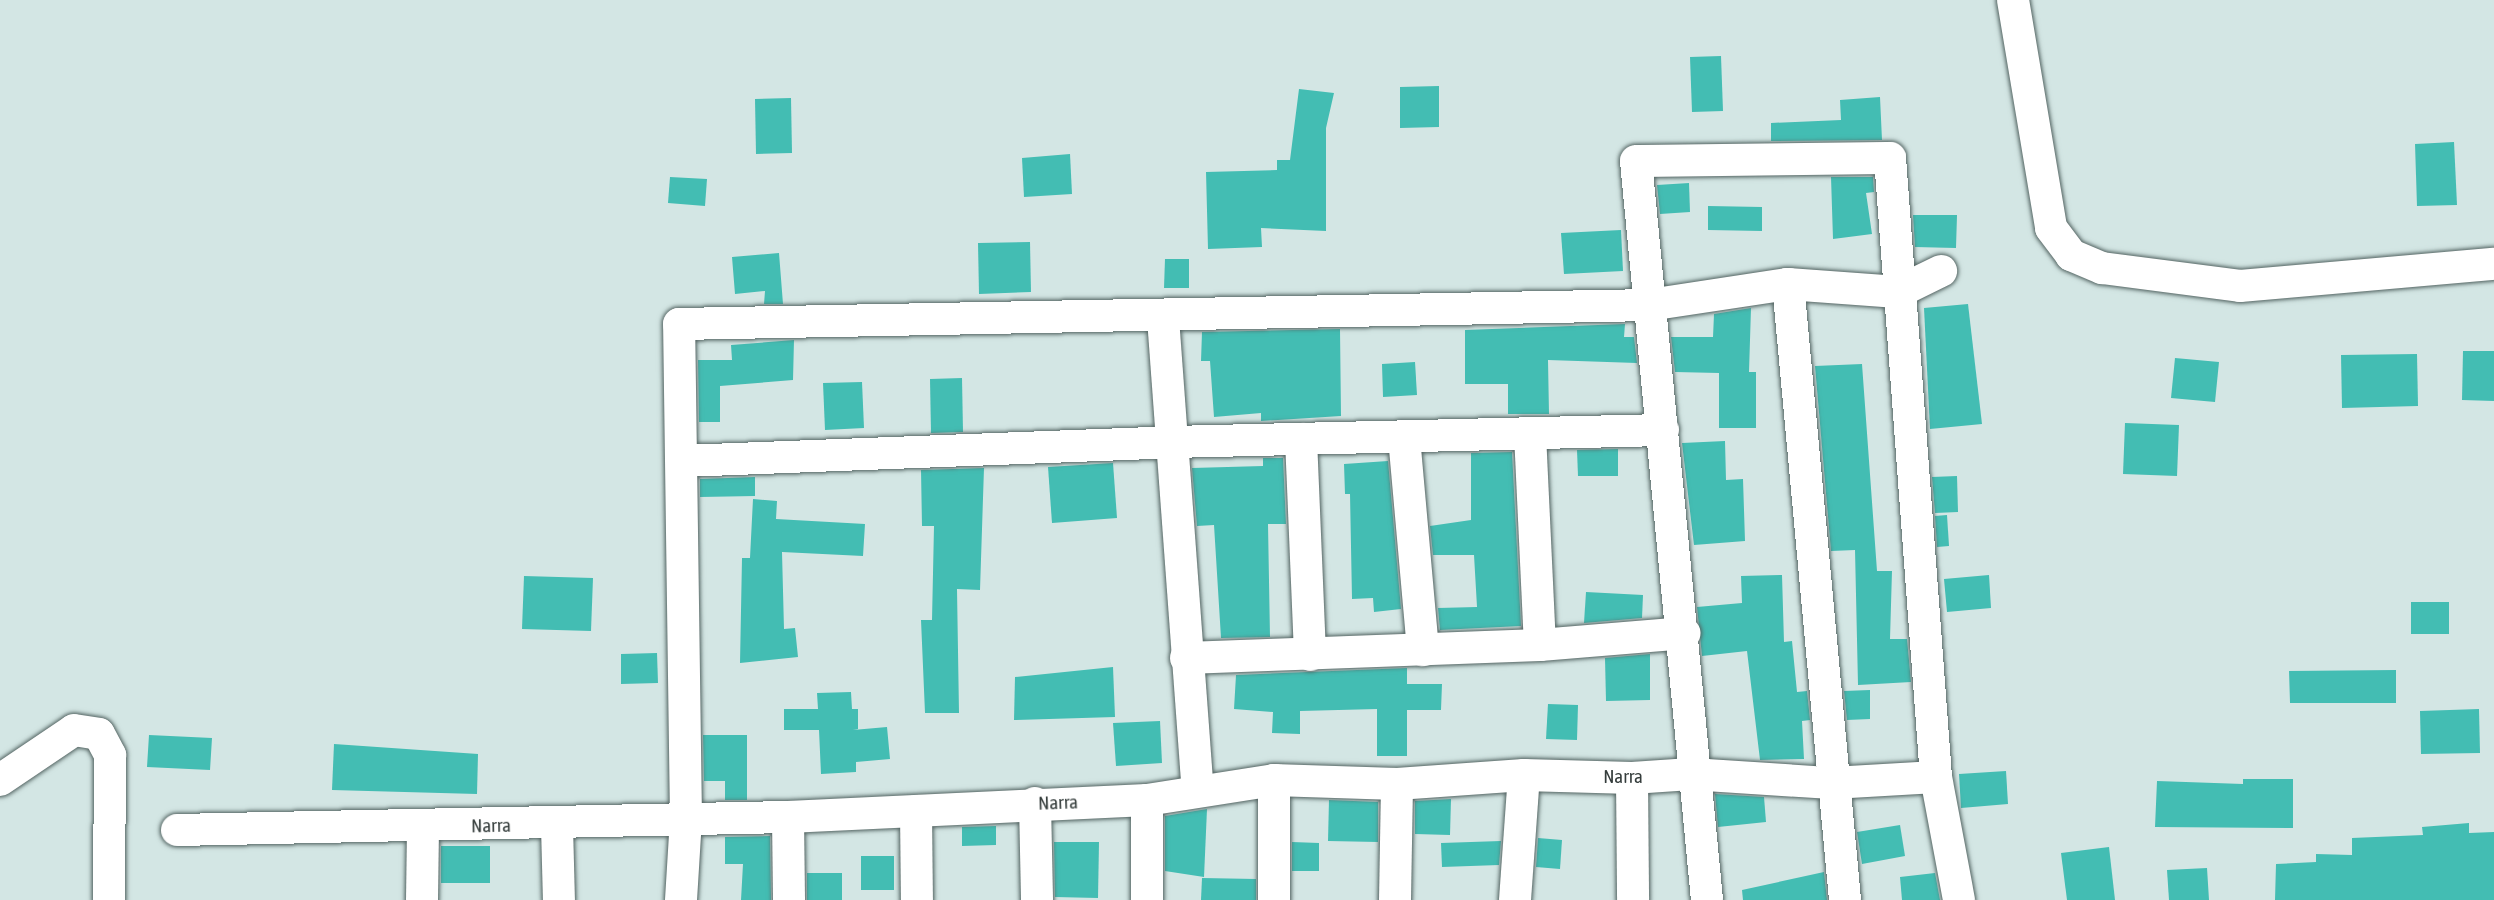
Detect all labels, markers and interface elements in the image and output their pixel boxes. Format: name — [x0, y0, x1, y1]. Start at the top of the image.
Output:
street label: Narra — [1603, 766, 1643, 788]
street label: Narra — [1038, 791, 1078, 815]
street label: Narra — [471, 814, 511, 838]

